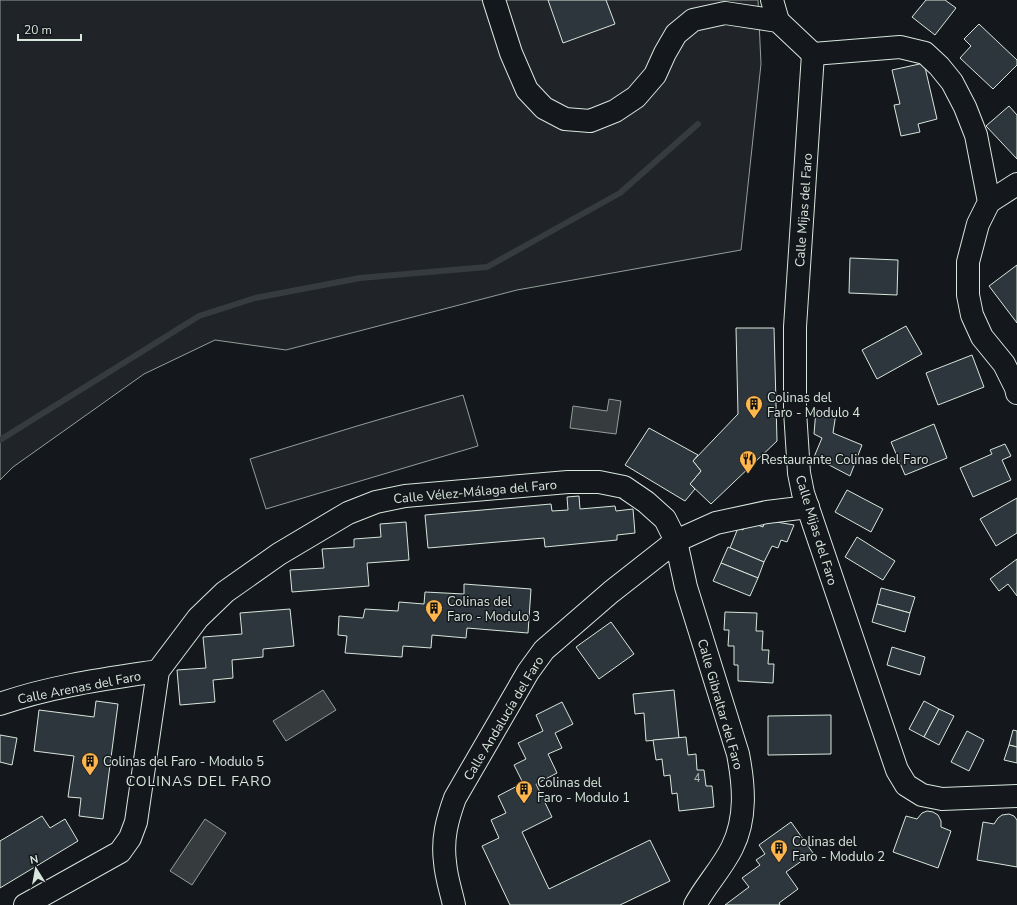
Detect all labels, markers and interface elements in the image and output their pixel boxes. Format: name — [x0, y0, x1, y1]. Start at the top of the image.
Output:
scale bar — [18, 16, 81, 42]
text: 20 m — [24, 22, 52, 38]
street label: Calle Mijas del Faro — [791, 152, 817, 268]
place label: Colinas del Faro - Modulo 4 — [767, 389, 860, 422]
building icon: Colinas del Faro - Modulo 4 — [744, 394, 764, 419]
restaurant icon: Restaurante Colinas del Faro — [738, 449, 758, 474]
place label: Restaurante Colinas del Faro — [761, 451, 928, 469]
street label: Calle Mijas del Faro — [791, 473, 841, 588]
street label: Calle Vélez-Málaga del Faro — [393, 476, 558, 508]
place label: Colinas del Faro - Modulo 3 — [447, 593, 540, 626]
building icon: Colinas del Faro - Modulo 3 — [424, 598, 444, 623]
street label: Calle Gibraltar del Faro — [693, 637, 747, 772]
street label: Calle Andalucía del Faro — [459, 653, 548, 784]
street label: Calle Arenas del Faro — [16, 667, 142, 709]
building icon: Colinas del Faro - Modulo 5 — [80, 751, 100, 776]
place label: Colinas del Faro - Modulo 5 — [103, 753, 264, 771]
house number: 4 — [694, 771, 701, 786]
district label: COLINAS DEL FARO — [126, 772, 272, 791]
place label: Colinas del Faro - Modulo 1 — [537, 774, 630, 807]
building icon: Colinas del Faro - Modulo 1 — [514, 779, 534, 804]
place label: Colinas del Faro - Modulo 2 — [792, 833, 885, 866]
building icon: Colinas del Faro - Modulo 2 — [769, 838, 789, 863]
north arrow — [16, 849, 56, 889]
text: N — [29, 852, 40, 868]

